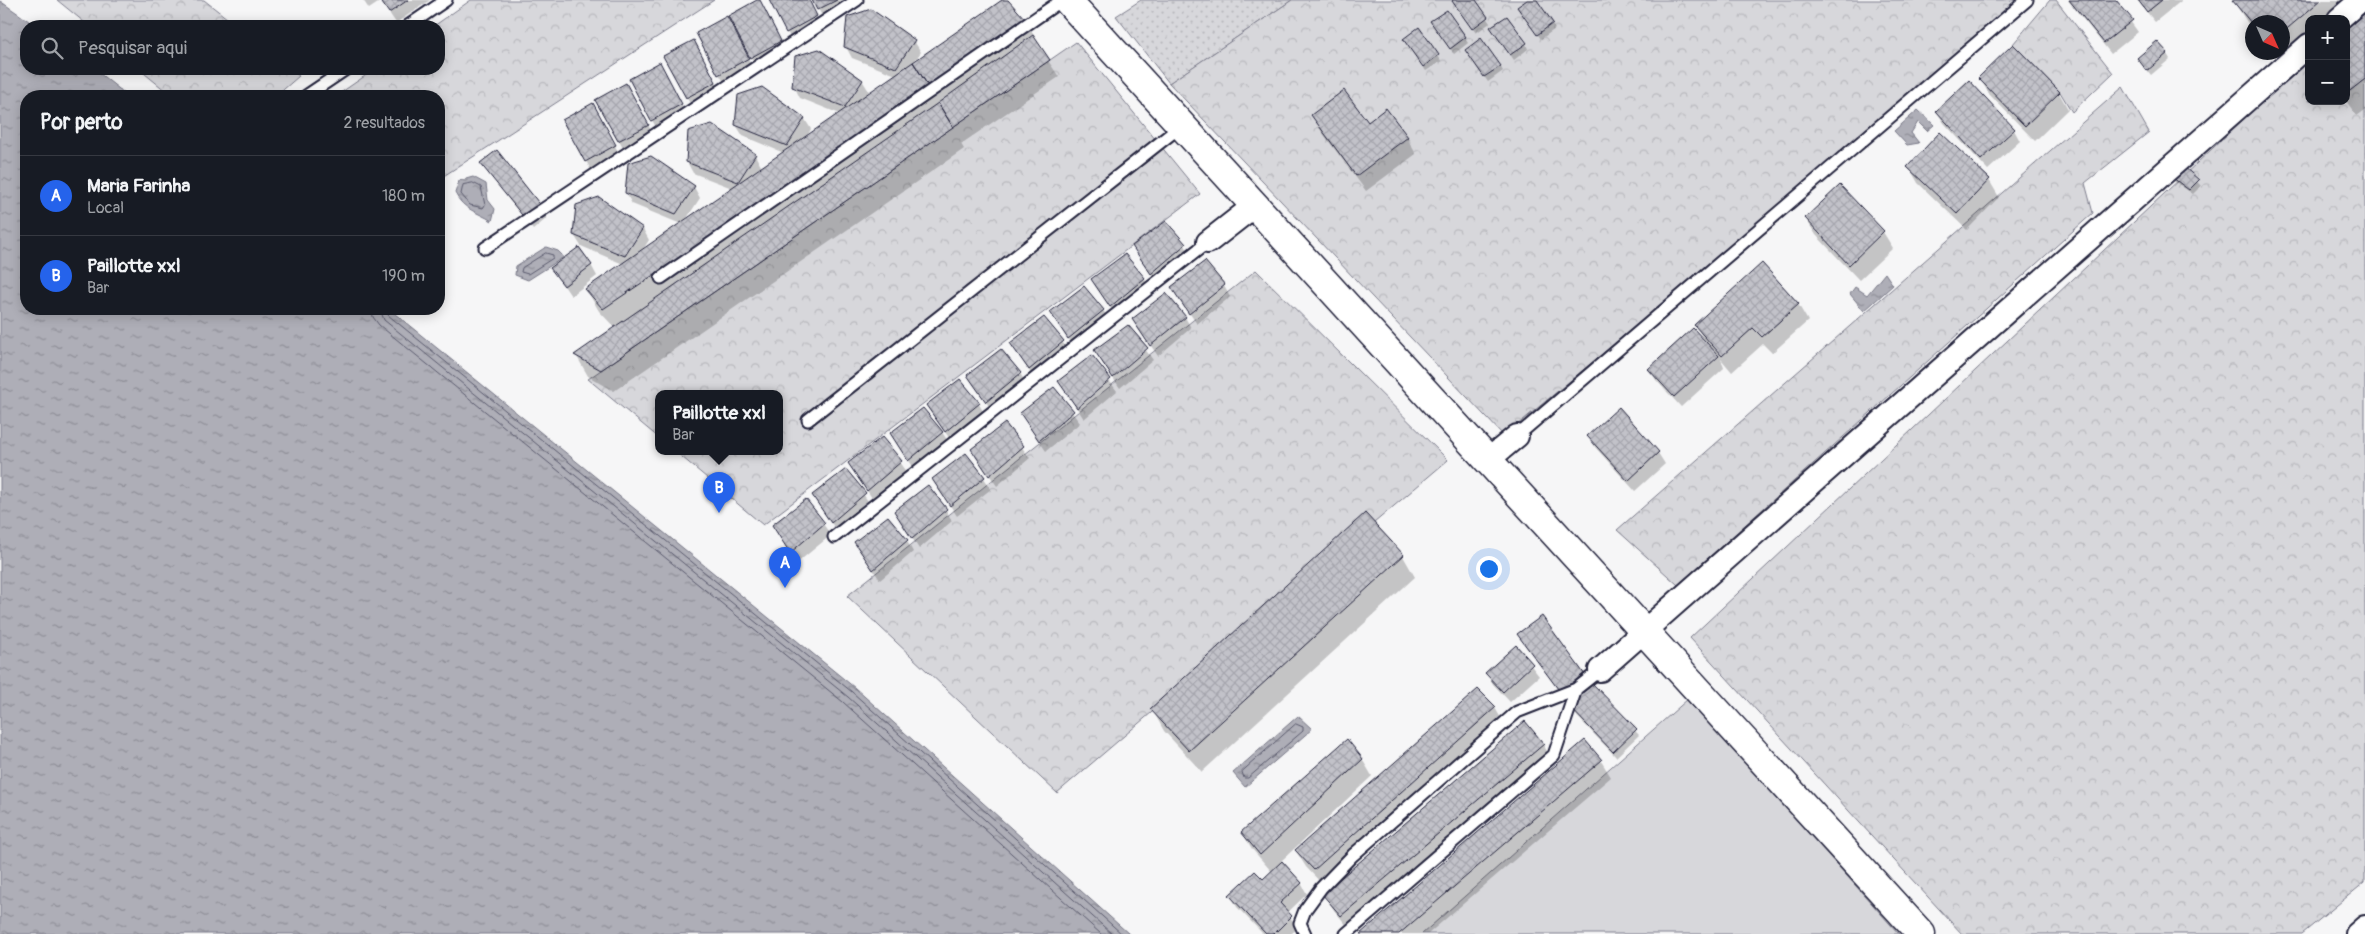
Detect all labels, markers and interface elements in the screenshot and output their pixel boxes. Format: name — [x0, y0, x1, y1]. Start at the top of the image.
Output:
north arrow — [2245, 15, 2290, 60]
map controls — [2305, 15, 2350, 105]
button: + — [2305, 15, 2350, 60]
search box — [20, 20, 445, 75]
icon: search — [38, 34, 66, 62]
text: Pesquisar aqui — [78, 36, 187, 60]
button: − — [2305, 60, 2350, 105]
text: Por perto — [40, 109, 122, 136]
text: 2 resultados — [343, 113, 425, 133]
text: Maria Farinha — [87, 174, 190, 198]
text: A — [51, 186, 61, 206]
text: 180 m — [382, 186, 425, 206]
text: Local — [87, 198, 124, 218]
text: Paillotte xxl — [87, 254, 181, 278]
text: B — [51, 266, 61, 286]
text: 190 m — [382, 266, 425, 286]
text: Bar — [87, 278, 109, 298]
popup — [655, 390, 783, 455]
text: Paillotte xxl — [672, 401, 766, 425]
text: Bar — [672, 425, 694, 445]
pin: B — [703, 472, 735, 513]
pin: A — [769, 547, 801, 588]
your location — [1476, 556, 1502, 582]

